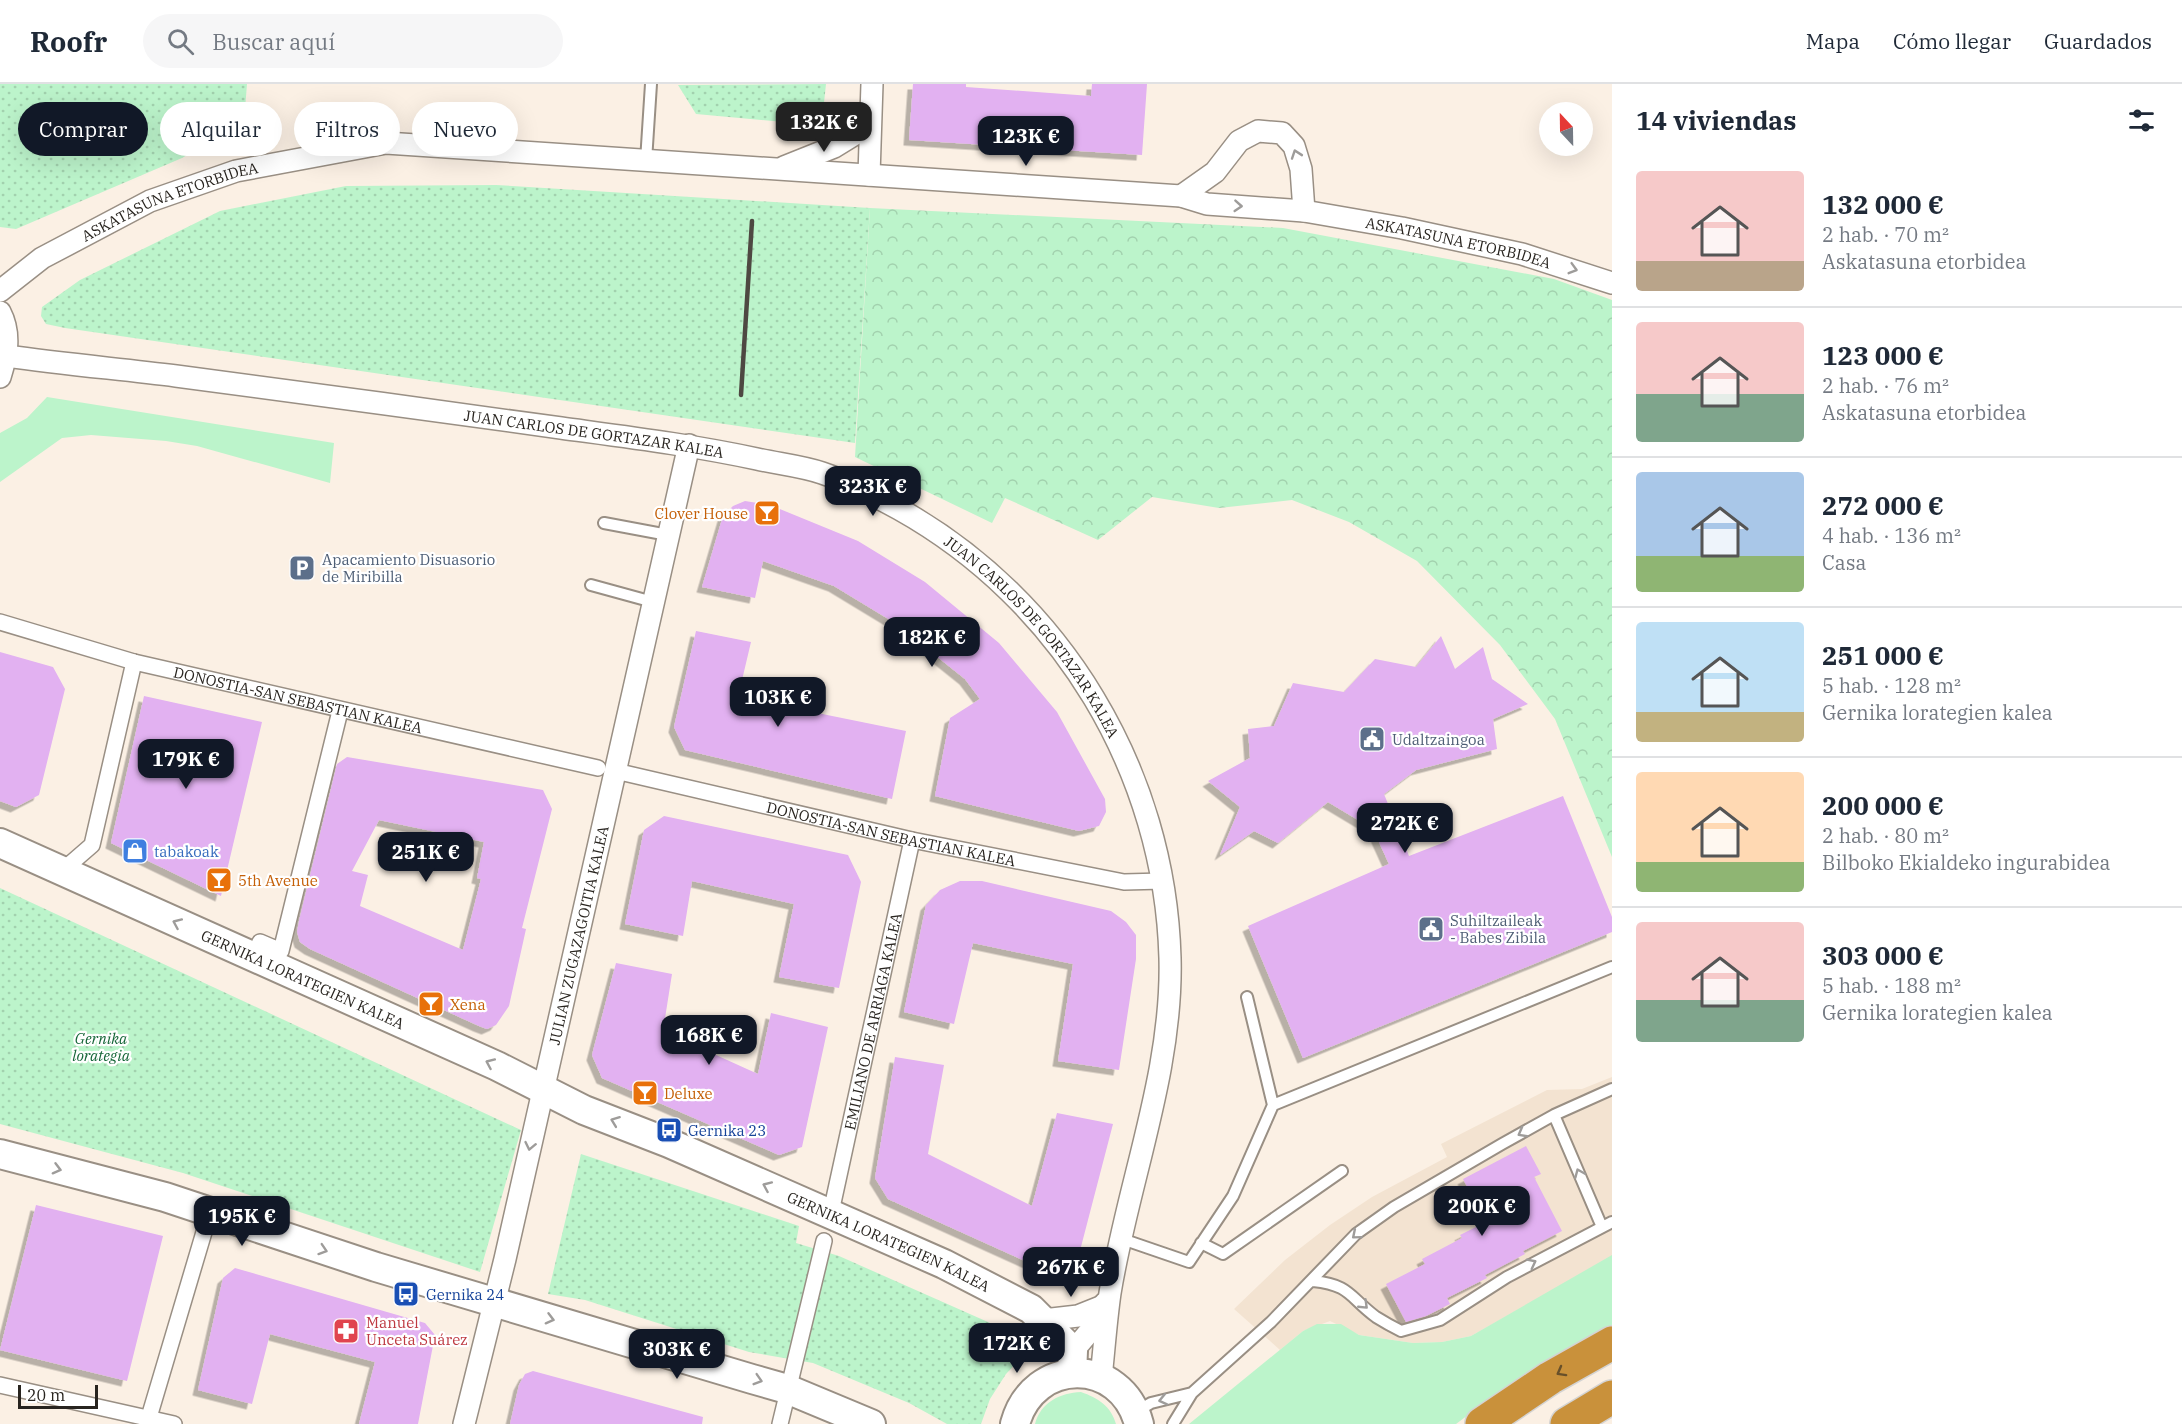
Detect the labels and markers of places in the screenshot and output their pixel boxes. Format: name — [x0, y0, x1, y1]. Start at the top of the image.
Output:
pin: 132K € — [775, 102, 873, 153]
pin: 123K € — [977, 116, 1075, 167]
pin: 323K € — [824, 466, 922, 517]
bar icon: Clover House — [752, 498, 782, 528]
place label: Clover House — [655, 504, 748, 523]
place label: Apacamiento Disuasorio de Miribilla — [322, 550, 495, 586]
parking icon: Apacamiento Disuasorio de Miribilla — [287, 553, 317, 583]
pin: 182K € — [883, 617, 981, 668]
pin: 103K € — [729, 677, 827, 728]
public building icon: Udaltzaingoa — [1357, 724, 1387, 754]
place label: Udaltzaingoa — [1392, 730, 1485, 749]
pin: 179K € — [137, 739, 235, 790]
pin: 272K € — [1356, 803, 1454, 854]
pin: 251K € — [377, 832, 475, 883]
shop icon: tabakoak — [120, 836, 150, 866]
place label: tabakoak — [154, 842, 219, 861]
bar icon: 5th Avenue — [204, 865, 234, 895]
place label: 5th Avenue — [238, 871, 318, 890]
place label: Suhiltzaileak - Babes Zibila — [1450, 911, 1546, 947]
public building icon: Suhiltzaileak - Babes Zibila — [1416, 914, 1446, 944]
bar icon: Xena — [416, 989, 446, 1019]
place label: Xena — [450, 995, 486, 1014]
pin: 168K € — [660, 1015, 758, 1066]
bar icon: Deluxe — [630, 1078, 660, 1108]
place label: Deluxe — [664, 1084, 713, 1103]
bus stop icon: Gernika 23 — [654, 1115, 684, 1145]
place label: Gernika 23 — [688, 1121, 766, 1140]
pin: 200K € — [1433, 1186, 1531, 1237]
pin: 195K € — [193, 1196, 291, 1247]
pin: 267K € — [1022, 1247, 1120, 1298]
bus stop icon: Gernika 24 — [391, 1279, 421, 1309]
place label: Gernika 24 — [426, 1285, 504, 1304]
place label: Manuel Unceta Suárez — [366, 1313, 468, 1349]
pharmacy icon: Manuel Unceta Suárez — [331, 1316, 361, 1346]
pin: 172K € — [968, 1323, 1066, 1374]
pin: 303K € — [628, 1329, 726, 1380]

